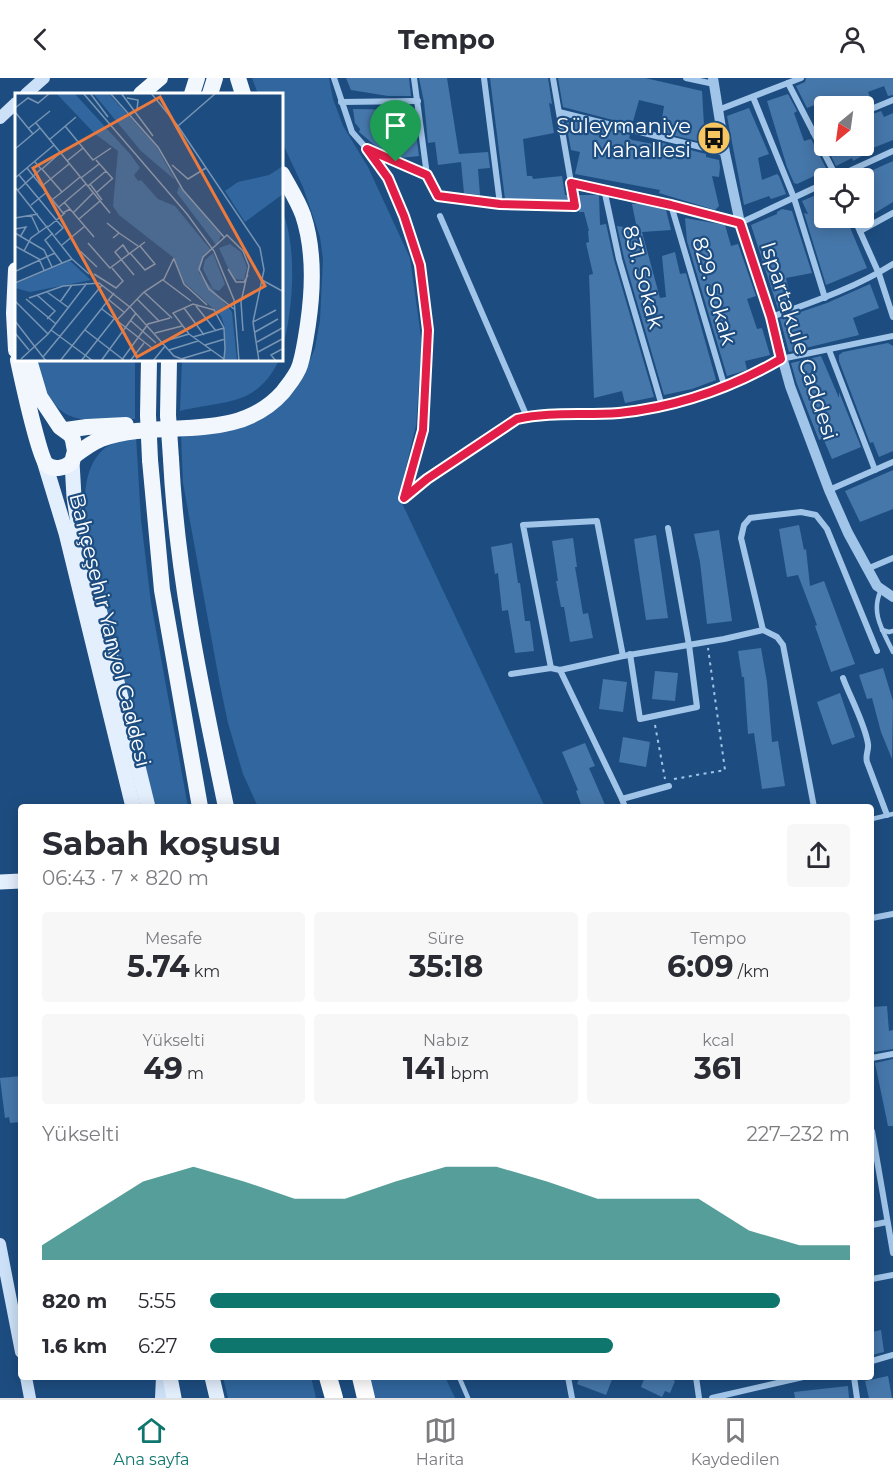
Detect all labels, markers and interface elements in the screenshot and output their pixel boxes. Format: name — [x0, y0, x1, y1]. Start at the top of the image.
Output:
icon: back — [24, 23, 57, 56]
text: Tempo — [398, 23, 495, 56]
icon: person — [836, 23, 869, 56]
inset map — [15, 93, 284, 362]
north arrow — [814, 96, 874, 156]
map controls — [814, 96, 874, 228]
pin — [370, 100, 421, 162]
icon: arrive — [379, 109, 412, 142]
place label: Süleymaniye Mahallesi — [556, 113, 691, 162]
bus stop icon: Süleymaniye Mahallesi — [696, 120, 732, 156]
button: locate — [814, 168, 874, 228]
street label: 831. Sokak — [618, 222, 669, 332]
street label: 829. Sokak — [687, 234, 742, 348]
street label: Ispartakule Caddesi — [756, 239, 843, 443]
street label: Bahçeşehir Yanyol Caddesi — [64, 490, 157, 769]
text: Sabah koşusu — [42, 823, 281, 863]
button: share — [787, 824, 850, 887]
text: 06:43 · 7 × 820 m — [42, 866, 209, 890]
text: Mesafe — [145, 929, 202, 948]
text: Süre — [428, 929, 464, 948]
text: Tempo — [690, 929, 746, 948]
text: 5.74 — [127, 948, 190, 985]
text: 35:18 — [409, 948, 483, 985]
text: 6:09 — [667, 948, 734, 985]
text: km — [190, 962, 220, 981]
text: /km — [734, 962, 770, 981]
text: Yükselti — [143, 1031, 205, 1050]
text: Nabız — [423, 1031, 469, 1050]
text: kcal — [702, 1031, 734, 1050]
text: 49 — [143, 1050, 183, 1087]
text: 141 — [403, 1050, 446, 1087]
text: 361 — [694, 1050, 743, 1087]
text: m — [183, 1064, 204, 1083]
text: bpm — [446, 1064, 489, 1083]
text: Yükselti — [42, 1122, 120, 1146]
text: 227–232 m — [746, 1122, 850, 1146]
text: 820 m — [42, 1289, 107, 1313]
text: 5:55 — [138, 1289, 176, 1313]
text: 1.6 km — [42, 1334, 107, 1358]
text: 6:27 — [138, 1334, 178, 1358]
tab: Ana sayfa — [113, 1414, 189, 1469]
tab: Harita — [416, 1414, 464, 1469]
tab: Kaydedilen — [691, 1414, 780, 1469]

